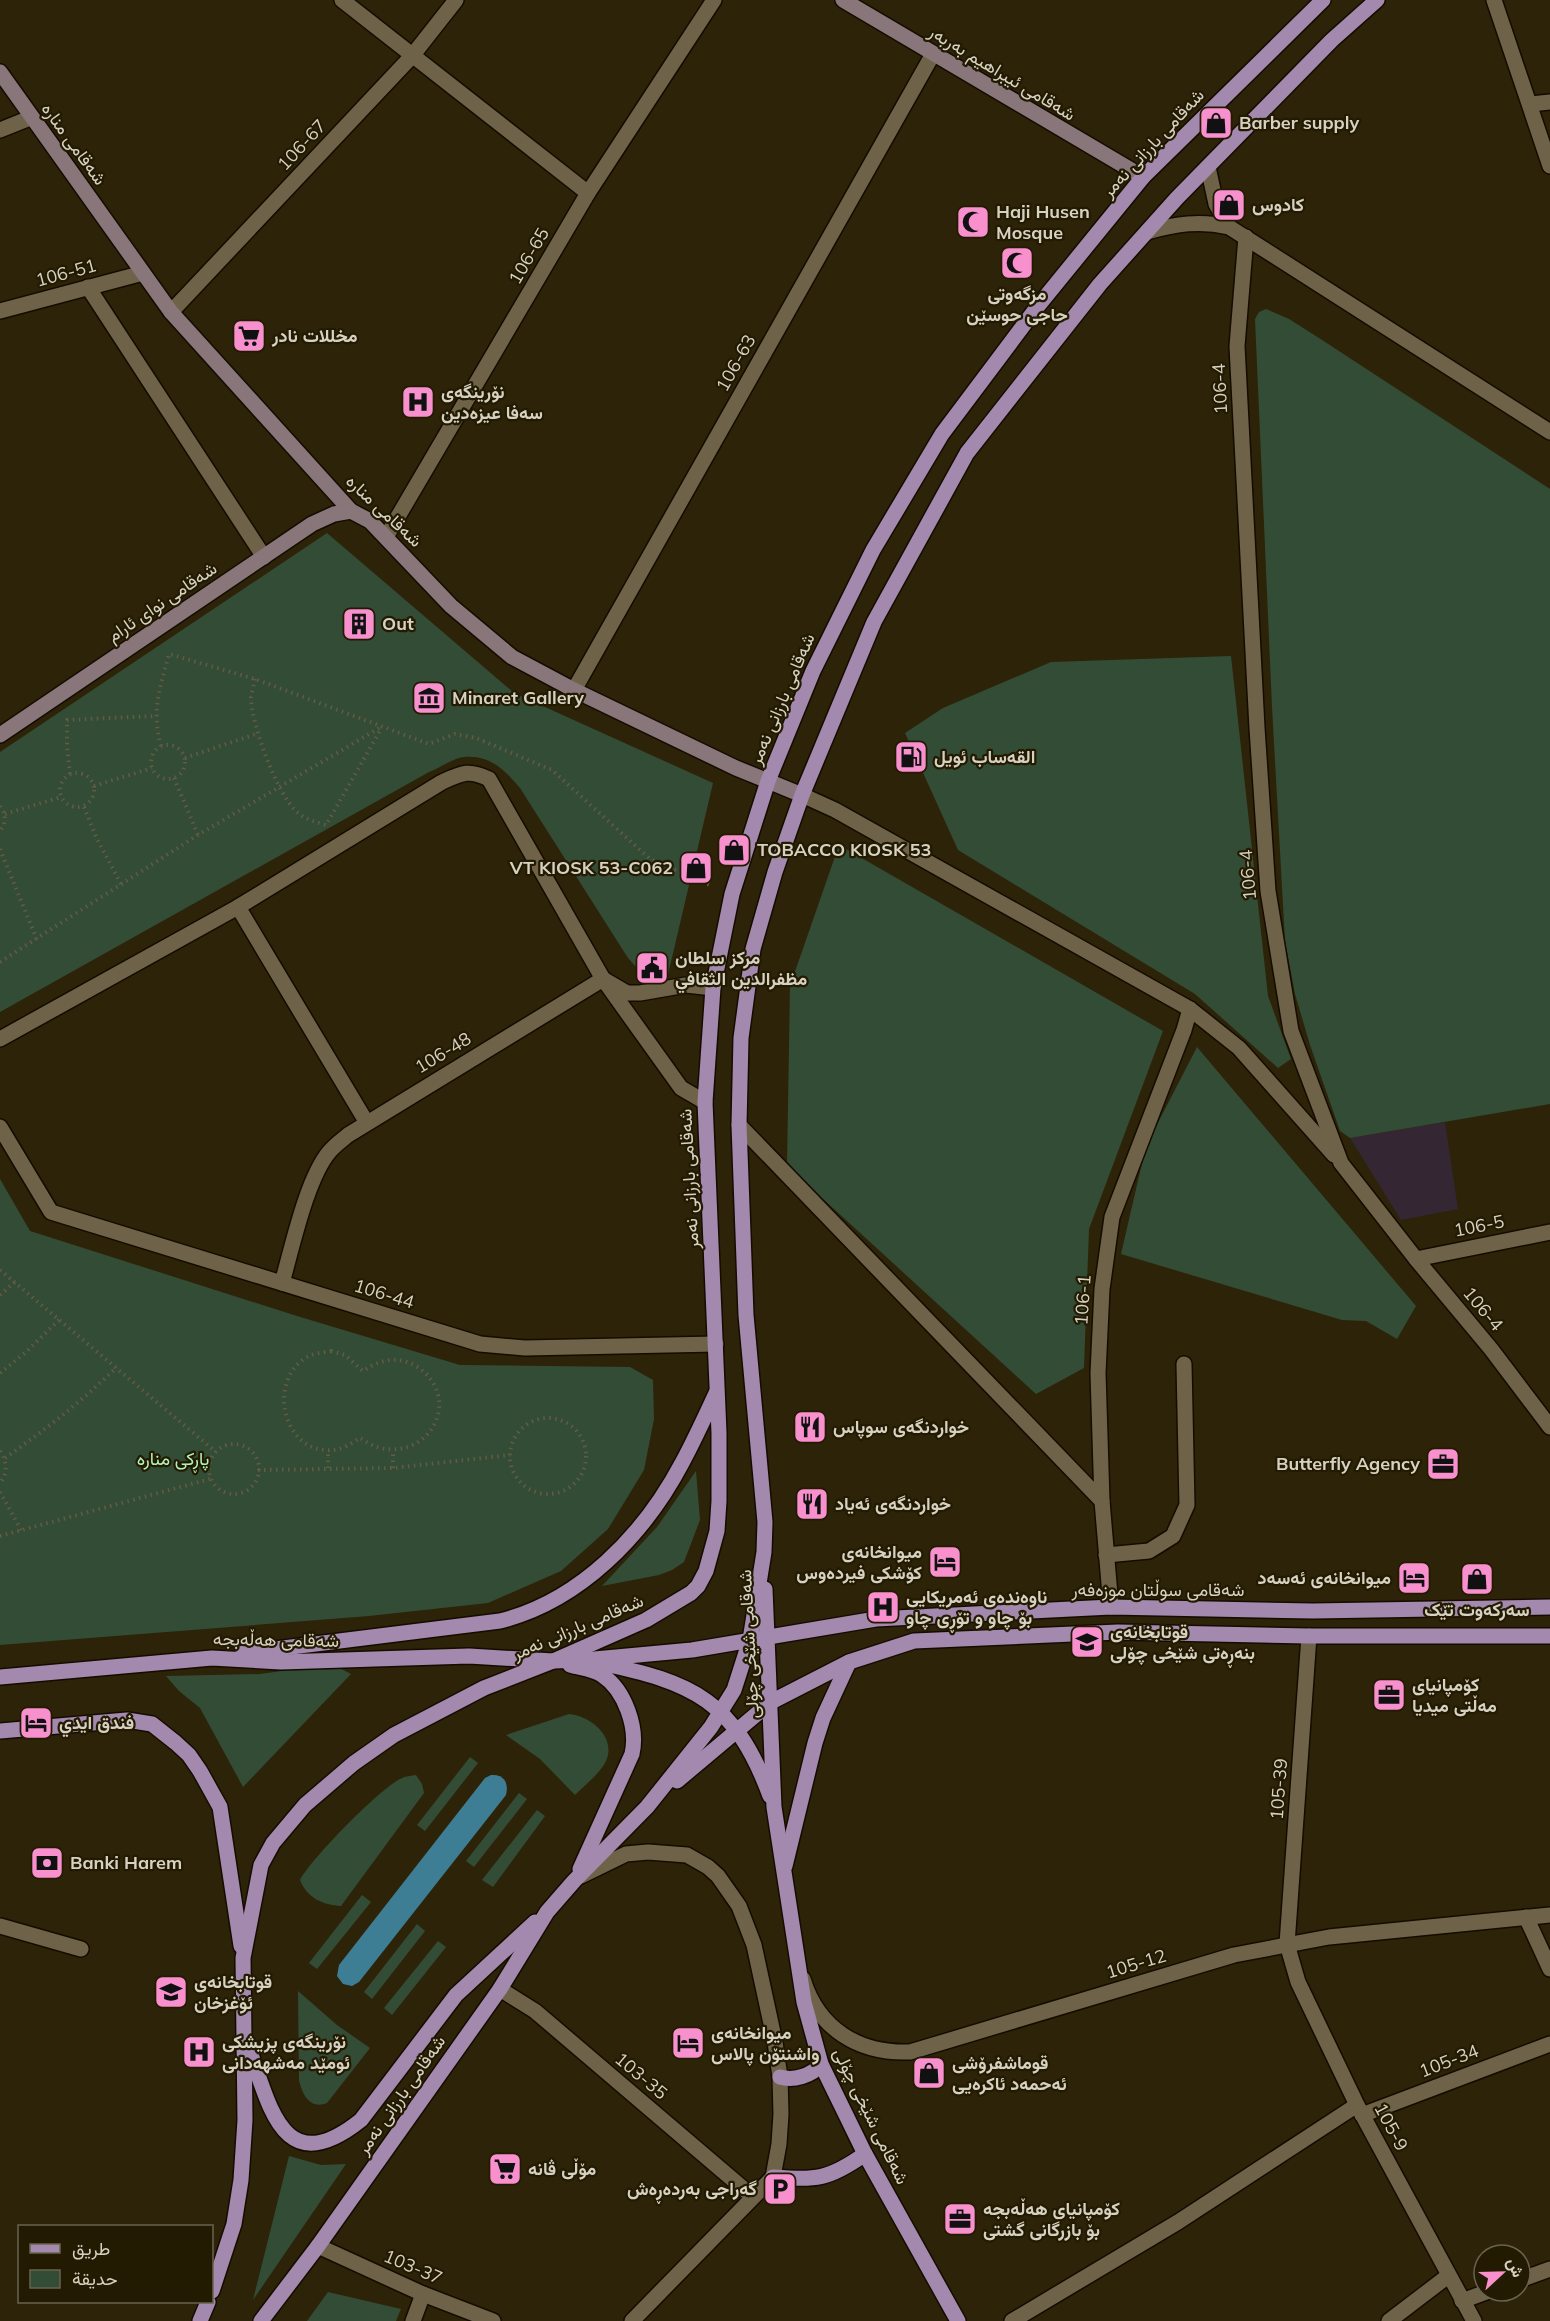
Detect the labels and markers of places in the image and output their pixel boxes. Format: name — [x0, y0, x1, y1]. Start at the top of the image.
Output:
shop icon: Barber supply — [1198, 105, 1234, 141]
place label: Barber supply — [1239, 111, 1359, 134]
shop icon: كادوس — [1211, 187, 1247, 223]
place label: كادوس — [1252, 193, 1304, 216]
place label: Haji Husen Mosque — [996, 200, 1090, 244]
mosque icon: Haji Husen Mosque — [955, 204, 991, 240]
mosque icon: مزگەوتی حاجی حوسێن — [999, 245, 1035, 281]
place label: مزگەوتی حاجی حوسێن — [966, 282, 1068, 326]
supermarket icon: مخللات نادر — [231, 318, 267, 354]
place label: مخللات نادر — [271, 324, 358, 347]
place label: نۆرینگەی سەفا عیزەدین — [441, 380, 543, 424]
hospital icon: نۆرینگەی سەفا عیزەدین — [400, 384, 436, 420]
building icon: Out — [341, 606, 377, 642]
place label: Out — [382, 612, 414, 635]
museum icon: Minaret Gallery — [411, 680, 447, 716]
place label: Minaret Gallery — [452, 686, 584, 709]
fuel station icon: القەساب ئویل — [893, 739, 929, 775]
place label: القەساب ئویل — [934, 745, 1035, 768]
shop icon: TOBACCO KIOSK 53 — [716, 832, 752, 868]
place label: TOBACCO KIOSK 53 — [757, 838, 931, 861]
shop icon: VT KIOSK 53-C062 — [678, 850, 714, 886]
place label: VT KIOSK 53-C062 — [509, 856, 673, 879]
place label: مركز سلطان مظفرالدين الثقافي — [675, 946, 807, 994]
public building icon: مركز سلطان مظفرالدين الثقافي — [634, 950, 670, 986]
restaurant icon: خواردنگەی سوپاس — [792, 1409, 828, 1445]
place label: خواردنگەی سوپاس — [833, 1415, 969, 1439]
office icon: Butterfly Agency — [1425, 1446, 1461, 1482]
place label: Butterfly Agency — [1276, 1452, 1420, 1475]
restaurant icon: خواردنگەی ئەیاد — [794, 1486, 830, 1522]
place label: خواردنگەی ئەیاد — [835, 1492, 951, 1515]
place label: میوانخانەی کۆشکی فیردەوس — [796, 1540, 922, 1584]
hotel icon: میوانخانەی کۆشکی فیردەوس — [927, 1544, 963, 1580]
hotel icon: میوانخانەی ئەسەد — [1396, 1560, 1432, 1596]
shop icon: سەرکەوت تێک — [1459, 1561, 1495, 1597]
place label: میوانخانەی ئەسەد — [1257, 1566, 1391, 1589]
place label: ناوەندەی ئەمریکایی بۆ چاو و تۆڕی چاو — [906, 1585, 1047, 1633]
hospital icon: ناوەندەی ئەمریکایی بۆ چاو و تۆڕی چاو — [865, 1589, 901, 1625]
place label: سەرکەوت تێک — [1424, 1598, 1530, 1621]
place label: قوتابخانەی بنەڕەتی شێخی چۆلی — [1110, 1620, 1255, 1668]
school or university icon: قوتابخانەی بنەڕەتی شێخی چۆلی — [1069, 1624, 1105, 1660]
place label: کۆمپانیای مەڵتی میدیا — [1412, 1673, 1497, 1717]
office icon: کۆمپانیای مەڵتی میدیا — [1371, 1677, 1407, 1713]
hotel icon: فندق ايدي — [18, 1705, 54, 1741]
place label: فندق ايدي — [59, 1711, 134, 1738]
bank icon: Banki Harem — [29, 1845, 65, 1881]
place label: Banki Harem — [70, 1851, 182, 1874]
place label: قوتابخانەی ئۆغزخان — [194, 1970, 272, 2014]
school or university icon: قوتابخانەی ئۆغزخان — [153, 1974, 189, 2010]
place label: میوانخانەی واشنتۆن پالاس — [711, 2021, 820, 2066]
hotel icon: میوانخانەی واشنتۆن پالاس — [670, 2025, 706, 2061]
place label: نۆرینگەی پزیشکی ئومێد مەشهەدانی — [222, 2030, 350, 2074]
hospital icon: نۆرینگەی پزیشکی ئومێد مەشهەدانی — [181, 2034, 217, 2070]
place label: قوماشفرۆشی ئەحمەد ئاکرەیی — [952, 2051, 1067, 2095]
shop icon: قوماشفرۆشی ئەحمەد ئاکرەیی — [911, 2055, 947, 2091]
supermarket icon: مۆڵی ڤانە — [487, 2151, 523, 2187]
place label: مۆڵی ڤانە — [528, 2157, 597, 2180]
parking icon: گەراجی بەردەڕەش — [762, 2171, 798, 2207]
place label: گەراجی بەردەڕەش — [627, 2177, 757, 2204]
place label: کۆمپانیای هەڵەبجە بۆ بازرگانی گشتی — [983, 2197, 1120, 2241]
office icon: کۆمپانیای هەڵەبجە بۆ بازرگانی گشتی — [942, 2201, 978, 2237]

